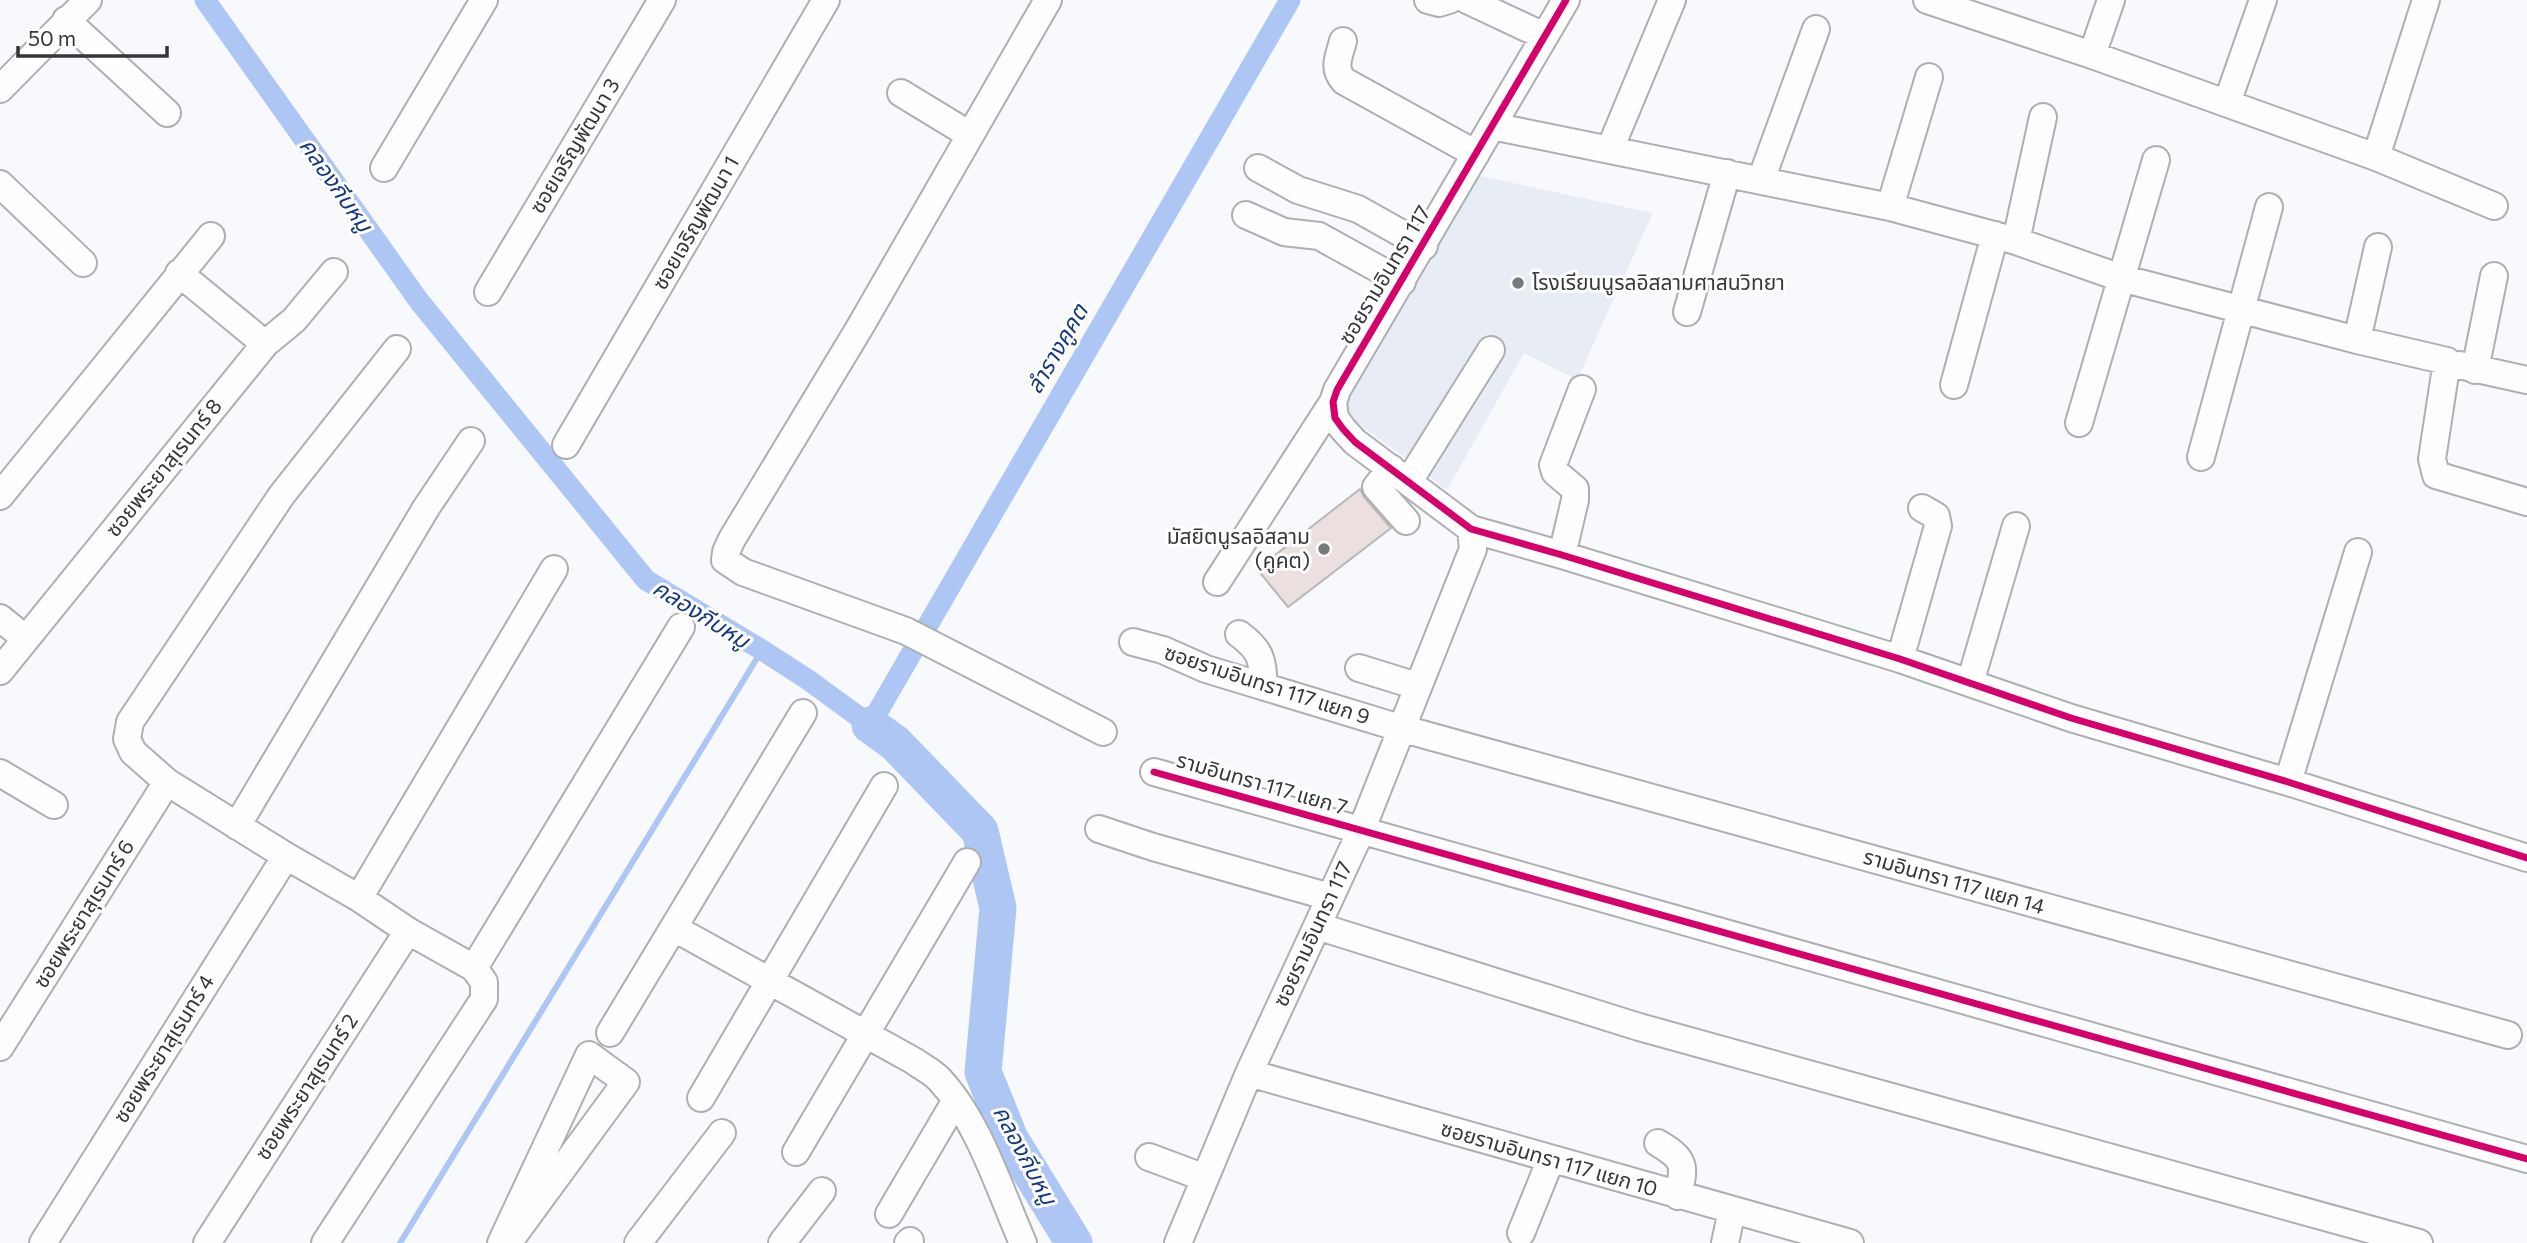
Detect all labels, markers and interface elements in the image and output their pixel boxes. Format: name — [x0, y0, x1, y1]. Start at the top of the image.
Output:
scale bar — [18, 14, 166, 58]
text: 50 m — [28, 25, 76, 50]
street label: ซอยเจริญพัฒนา 3 — [524, 73, 624, 217]
water label: คลองกีบหมู — [293, 132, 380, 239]
street label: ซอยเจริญพัฒนา 1 — [646, 151, 743, 294]
street label: ซอยรามอินทรา 117 — [1332, 200, 1435, 348]
place label: โรงเรียนนูรลอิสลามศาสนวิทยา — [1532, 269, 1785, 296]
marker: โรงเรียนนูรลอิสลามศาสนวิทยา — [1510, 275, 1526, 291]
water label: ลำรางคูคต — [1019, 298, 1095, 399]
street label: ซอยพระยาสุเรนทร์ 8 — [100, 393, 228, 542]
place label: มัสยิตนูรลอิสลาม (คูคต) — [1167, 523, 1310, 574]
marker: มัสยิตนูรลอิสลาม (คูคต) — [1316, 541, 1332, 557]
water label: คลองกีบหมู — [647, 573, 756, 656]
street label: ซอยรามอินทรา 117 แยก 9 — [1162, 639, 1373, 729]
street label: รามอินทรา 117 แยก 7 — [1174, 746, 1351, 819]
street label: ซอยพระยาสุเรนทร์ 6 — [27, 834, 140, 993]
street label: รามอินทรา 117 แยก 14 — [1861, 843, 2048, 918]
street label: ซอยรามอินทรา 117 — [1267, 857, 1356, 1010]
street label: ซอยพระยาสุเรนทร์ 4 — [107, 969, 220, 1128]
street label: ซอยพระยาสุเรนทร์ 2 — [249, 1009, 364, 1165]
water label: คลองกีบหมู — [986, 1100, 1065, 1211]
street label: ซอยรามอินทรา 117 แยก 10 — [1438, 1115, 1661, 1201]

